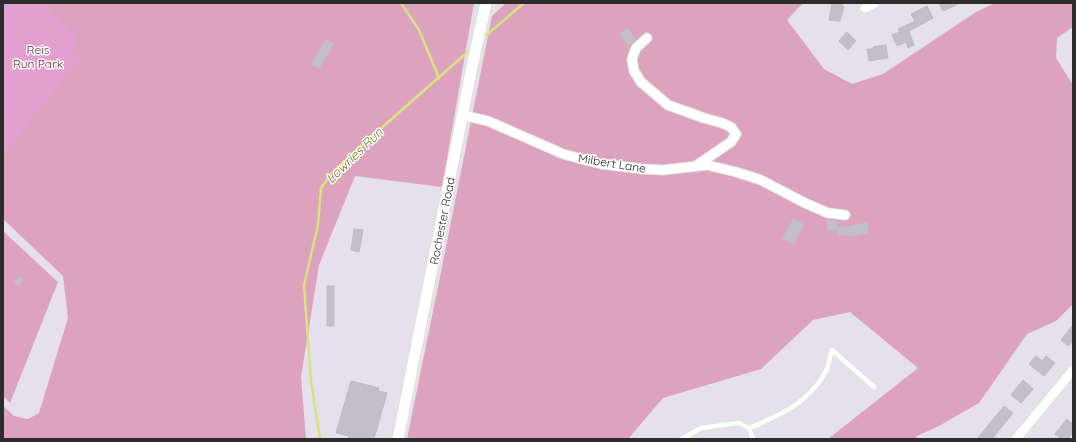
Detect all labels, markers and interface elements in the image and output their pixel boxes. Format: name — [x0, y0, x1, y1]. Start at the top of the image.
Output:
park label: Reis Run Park — [13, 42, 63, 71]
water label: Lowries Run — [322, 124, 386, 186]
street label: Milbert Lane — [577, 150, 647, 176]
street label: Rochester Road — [426, 176, 458, 266]

